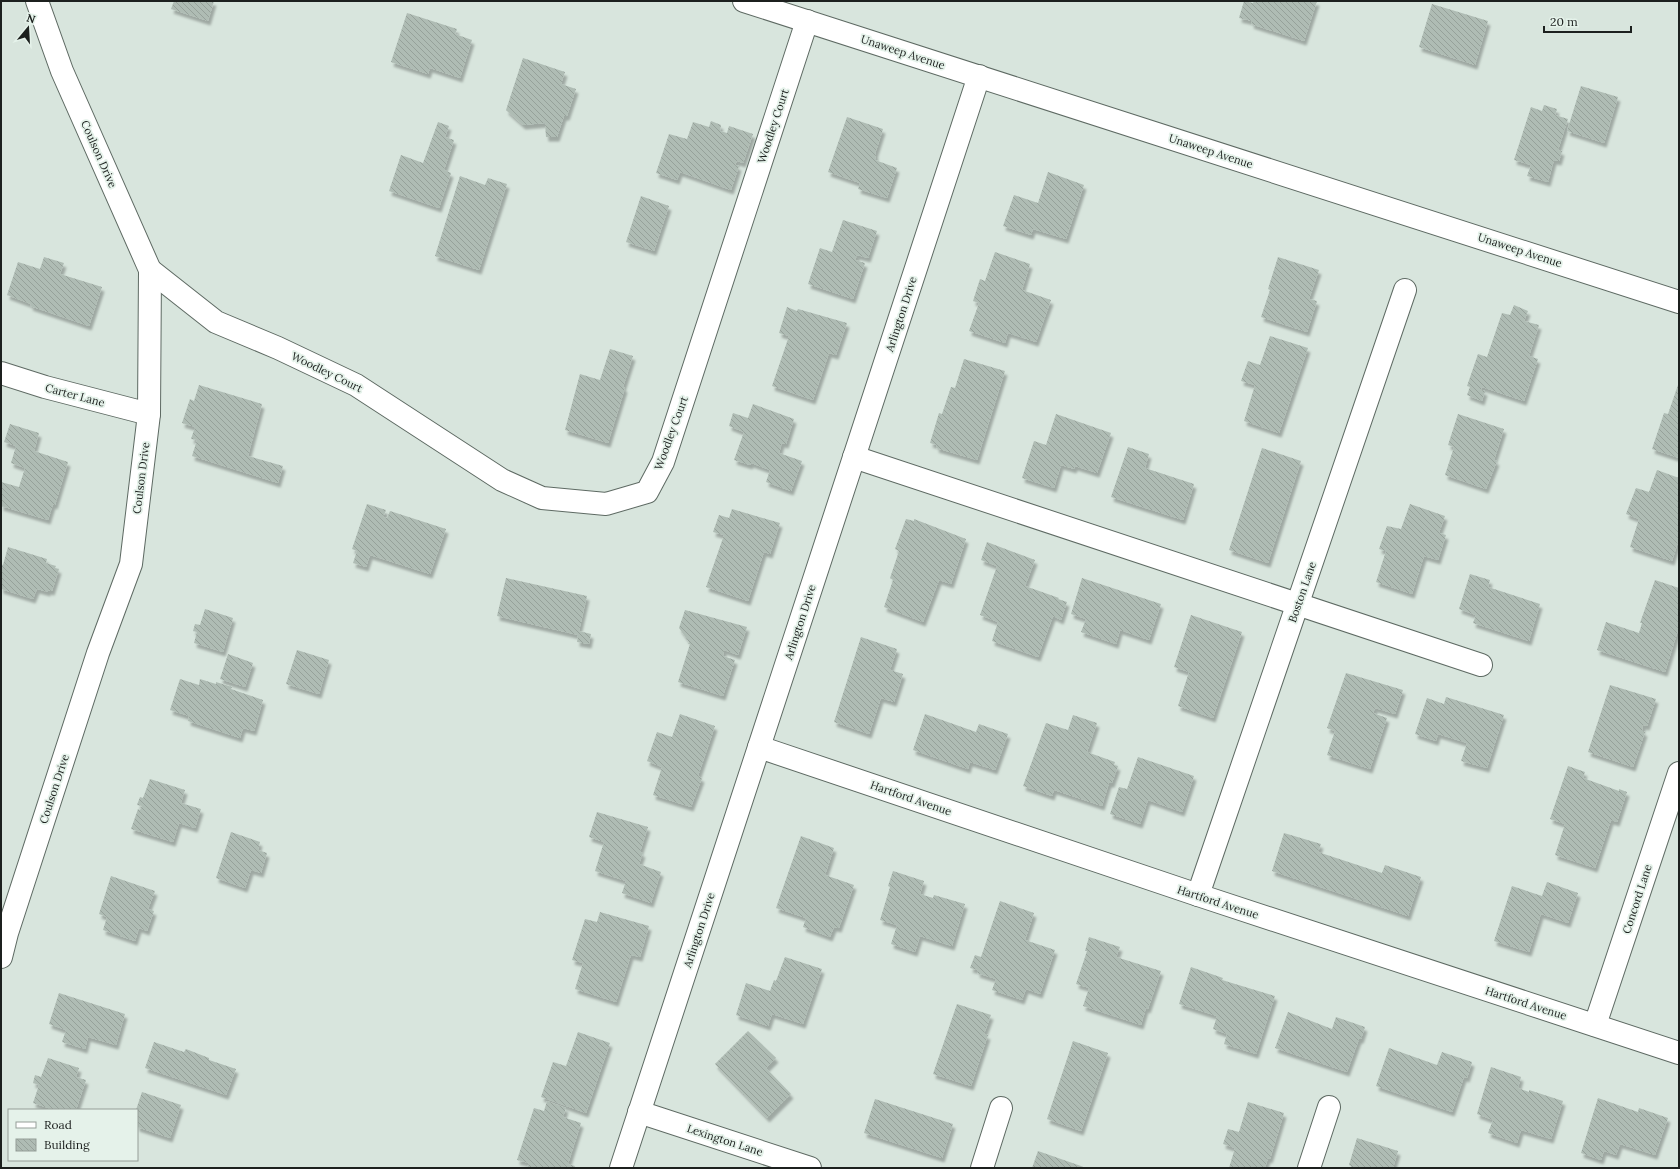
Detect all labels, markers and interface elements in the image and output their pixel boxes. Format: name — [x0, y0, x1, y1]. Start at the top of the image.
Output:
north arrow — [8, 8, 48, 48]
scale bar — [1544, 8, 1631, 34]
text: N — [25, 11, 38, 27]
text: 20 m — [1550, 14, 1578, 29]
street label: Unaweep Avenue — [859, 32, 947, 72]
street label: Woodley Court — [754, 86, 792, 165]
street label: Coulson Drive — [78, 118, 120, 190]
street label: Unaweep Avenue — [1167, 131, 1255, 171]
street label: Unaweep Avenue — [1476, 230, 1564, 270]
street label: Arlington Drive — [882, 275, 920, 354]
street label: Woodley Court — [289, 349, 365, 396]
street label: Carter Lane — [44, 380, 106, 410]
street label: Woodley Court — [651, 394, 691, 472]
street label: Coulson Drive — [130, 441, 152, 515]
street label: Boston Lane — [1285, 560, 1319, 624]
street label: Arlington Drive — [781, 583, 819, 662]
street label: Coulson Drive — [36, 752, 72, 826]
street label: Hartford Avenue — [869, 778, 953, 818]
street label: Concord Lane — [1619, 863, 1655, 935]
street label: Hartford Avenue — [1175, 882, 1261, 922]
street label: Arlington Drive — [680, 891, 718, 970]
street label: Hartford Avenue — [1483, 983, 1569, 1023]
legend — [8, 1109, 138, 1161]
text: Road — [44, 1117, 72, 1132]
street label: Lexington Lane — [685, 1121, 765, 1159]
text: Building — [44, 1137, 90, 1152]

